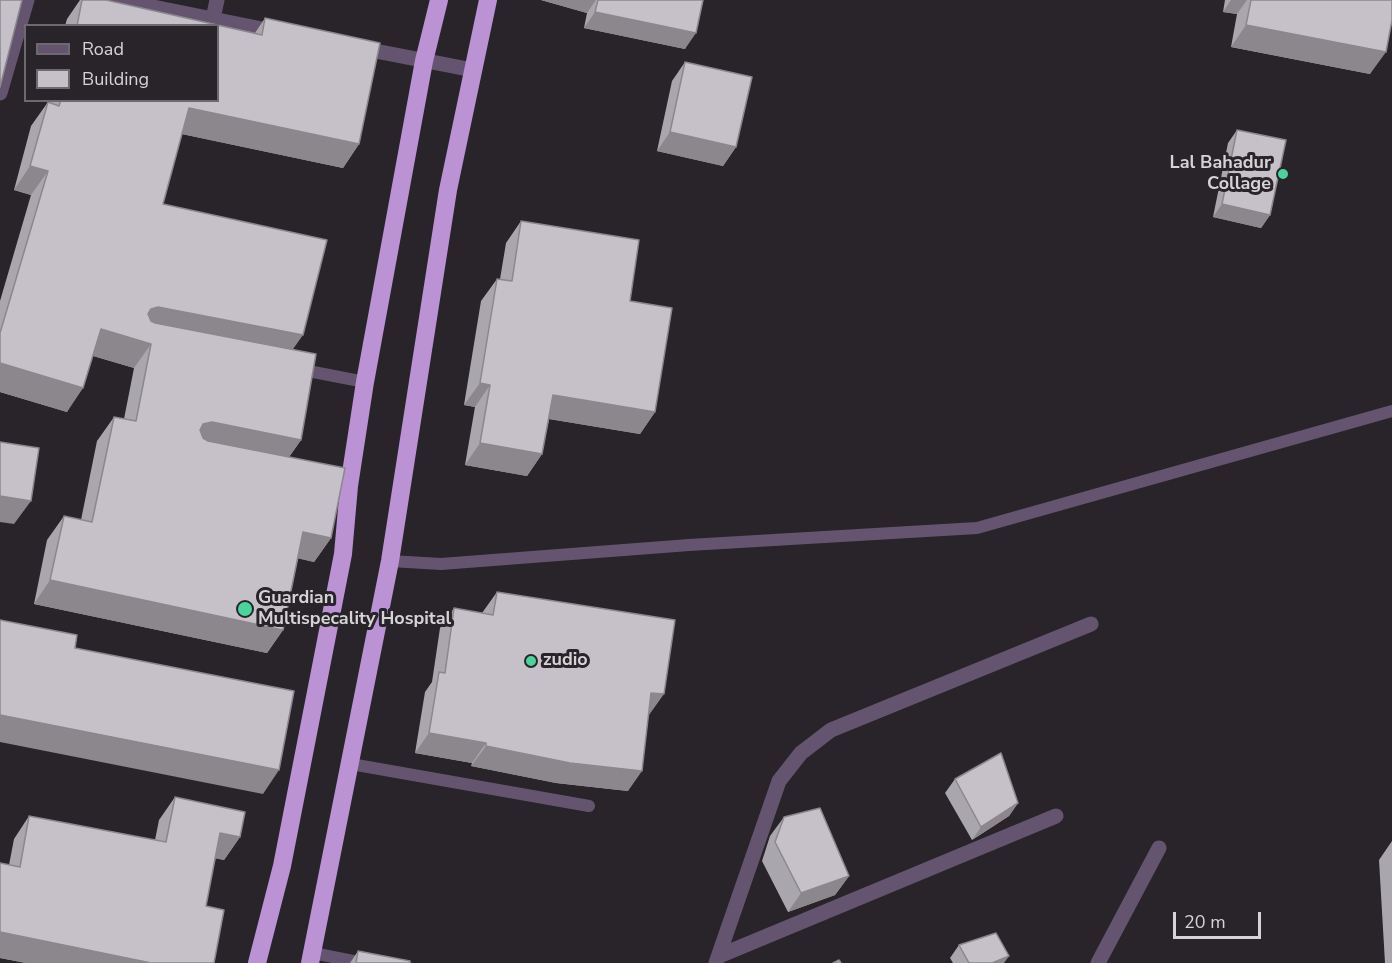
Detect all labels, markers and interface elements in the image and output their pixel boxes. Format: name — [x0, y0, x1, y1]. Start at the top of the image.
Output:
legend — [24, 24, 219, 102]
text: Road — [82, 37, 124, 61]
text: Building — [82, 67, 149, 91]
place label: Lal Bahadur Collage — [1170, 153, 1271, 195]
marker: Lal Bahadur Collage — [1276, 167, 1290, 181]
place label: Guardian Multispecality Hospital — [258, 588, 451, 630]
marker: Guardian Multispecality Hospital — [236, 600, 254, 618]
place label: zudio — [543, 650, 588, 672]
marker: zudio — [524, 654, 538, 668]
scale bar — [1176, 900, 1264, 938]
text: 20 m — [1184, 910, 1226, 934]

